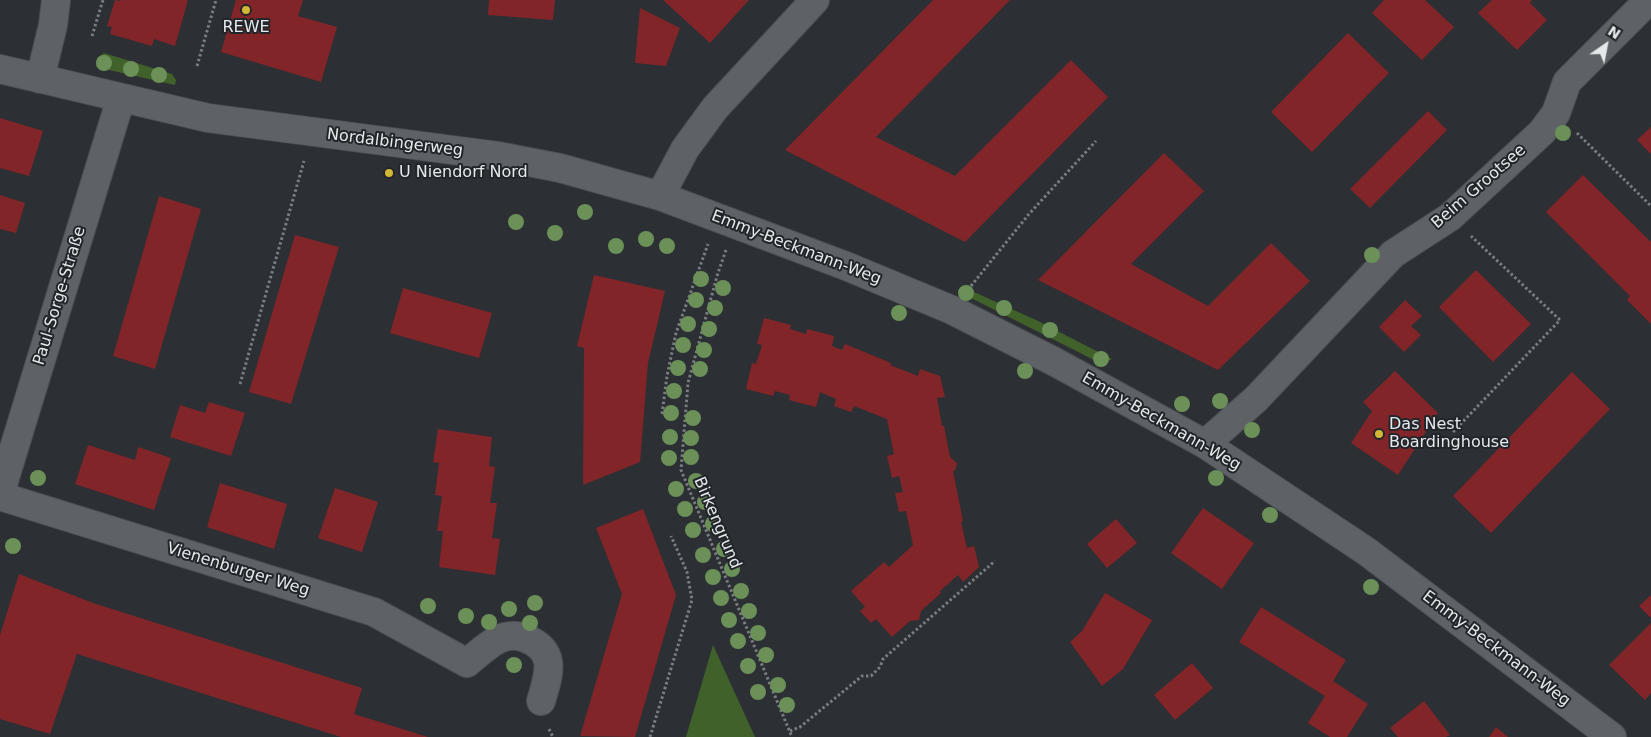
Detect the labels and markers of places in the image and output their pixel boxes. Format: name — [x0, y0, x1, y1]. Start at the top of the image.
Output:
marker: REWE — [240, 4, 252, 16]
place label: REWE — [222, 18, 270, 38]
place label: U Niendorf Nord — [399, 163, 528, 183]
marker: U Niendorf Nord — [383, 167, 395, 179]
place label: Das Nest Boardinghouse — [1389, 415, 1509, 453]
marker: Das Nest Boardinghouse — [1373, 428, 1385, 440]

